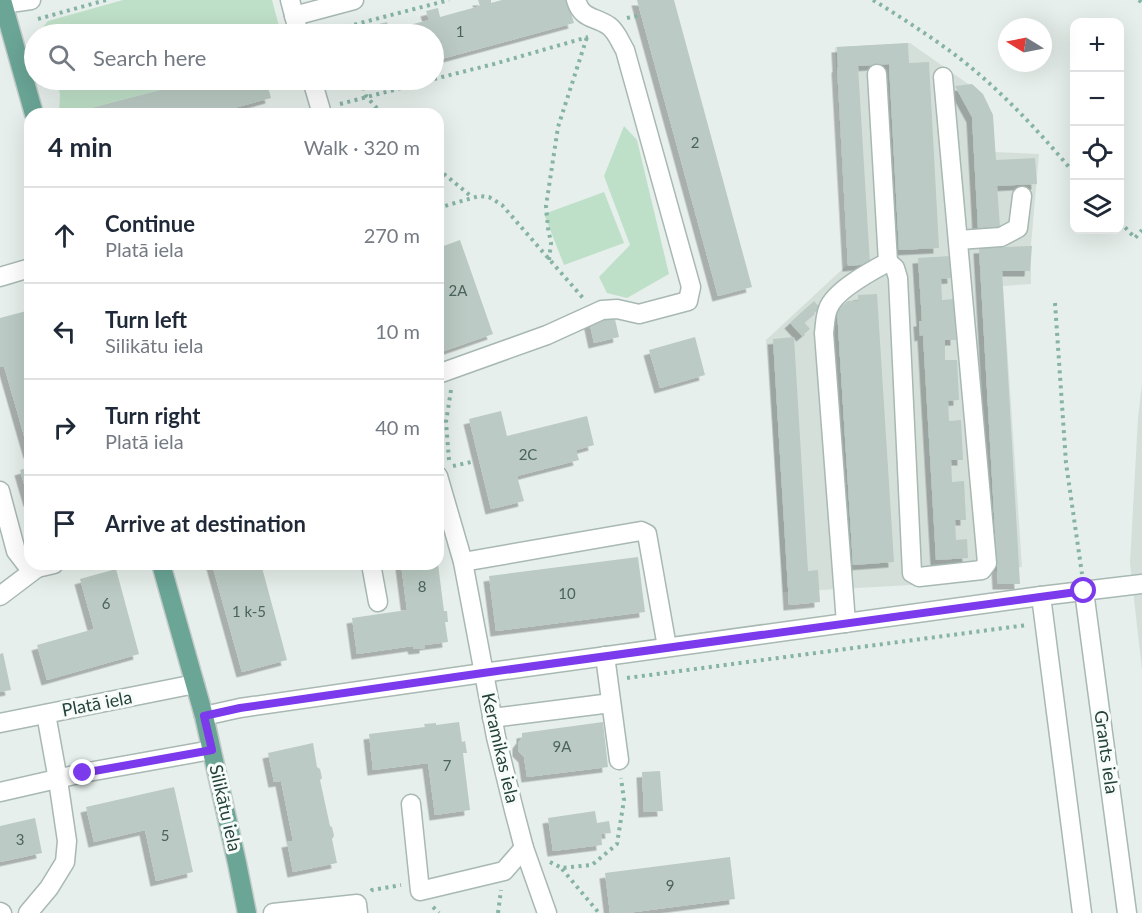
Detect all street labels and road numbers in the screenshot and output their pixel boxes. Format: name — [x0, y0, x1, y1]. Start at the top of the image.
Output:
street label: Platā iela — [60, 685, 134, 721]
street label: Keramikas iela — [478, 690, 524, 805]
street label: Grants iela — [1090, 709, 1124, 795]
street label: Silikātu iela — [205, 762, 247, 853]

